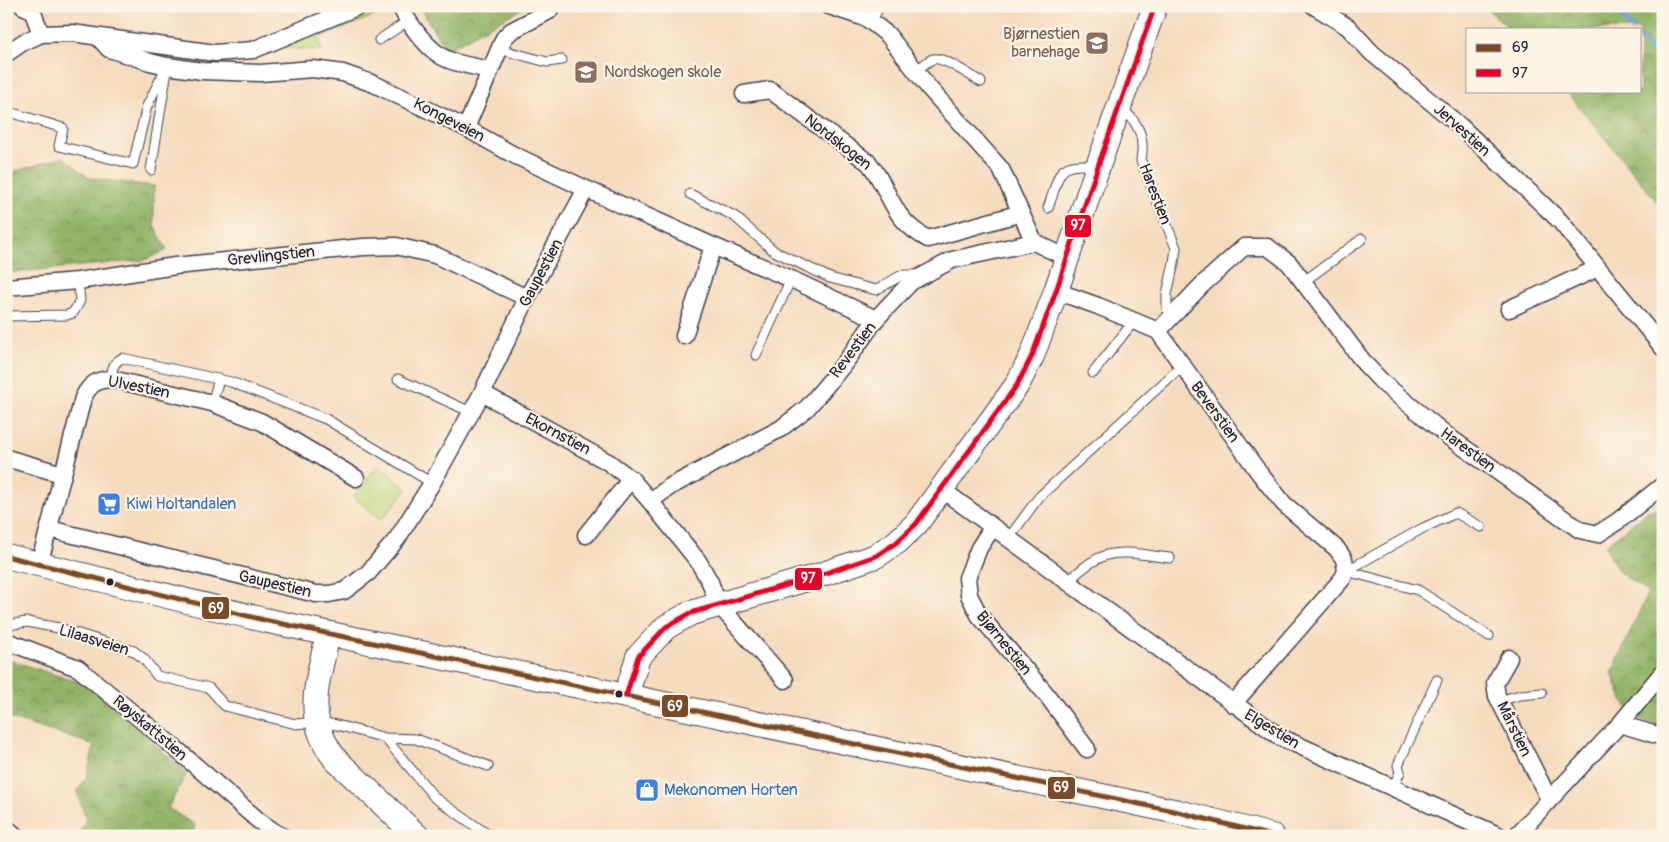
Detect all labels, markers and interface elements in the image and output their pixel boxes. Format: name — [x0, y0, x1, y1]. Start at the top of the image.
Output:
place label: Bjørnestien barnehage — [1003, 24, 1080, 62]
legend — [1466, 28, 1642, 92]
school or university icon: Bjørnestien barnehage — [1084, 30, 1110, 56]
text: 69 — [1512, 38, 1528, 57]
school or university icon: Nordskogen skole — [573, 59, 599, 85]
place label: Nordskogen skole — [604, 62, 721, 82]
text: 97 — [1512, 64, 1528, 83]
street label: Kongeveien — [410, 93, 488, 147]
street label: Jervestien — [1430, 99, 1494, 161]
street label: Nordskogen — [800, 110, 876, 174]
street label: Harestien — [1134, 161, 1176, 227]
line badge: 97 — [1064, 214, 1092, 238]
text: 97 — [1071, 217, 1086, 234]
street label: Gaupestien — [515, 236, 567, 310]
street label: Grevlingstien — [226, 241, 316, 271]
street label: Revestien — [825, 318, 881, 382]
street label: Ulvestien — [106, 371, 172, 403]
street label: Beverstien — [1186, 377, 1244, 447]
street label: Ekornstien — [522, 408, 594, 460]
street label: Harestien — [1436, 423, 1500, 477]
supermarket icon: Kiwi Holtandalen — [96, 491, 122, 517]
place label: Kiwi Holtandalen — [126, 494, 236, 514]
street label: Gaupestien — [237, 566, 313, 602]
line badge: 97 — [794, 567, 823, 591]
text: 97 — [801, 570, 816, 587]
unlabelled marker — [105, 577, 115, 587]
line badge: 69 — [201, 596, 230, 620]
text: 69 — [208, 600, 224, 617]
street label: Bjørnestien — [972, 607, 1036, 679]
street label: Lilaasveien — [57, 620, 131, 660]
unlabelled marker — [614, 689, 624, 699]
street label: Røyskattstien — [109, 691, 191, 765]
line badge: 69 — [661, 694, 689, 718]
text: 69 — [667, 698, 683, 715]
street label: Mårstien — [1492, 698, 1536, 760]
street label: Elgestien — [1241, 705, 1303, 753]
line badge: 69 — [1047, 776, 1076, 800]
shop icon: Mekonomen Horten — [634, 777, 660, 803]
text: 69 — [1053, 779, 1069, 796]
place label: Mekonomen Horten — [664, 780, 798, 800]

